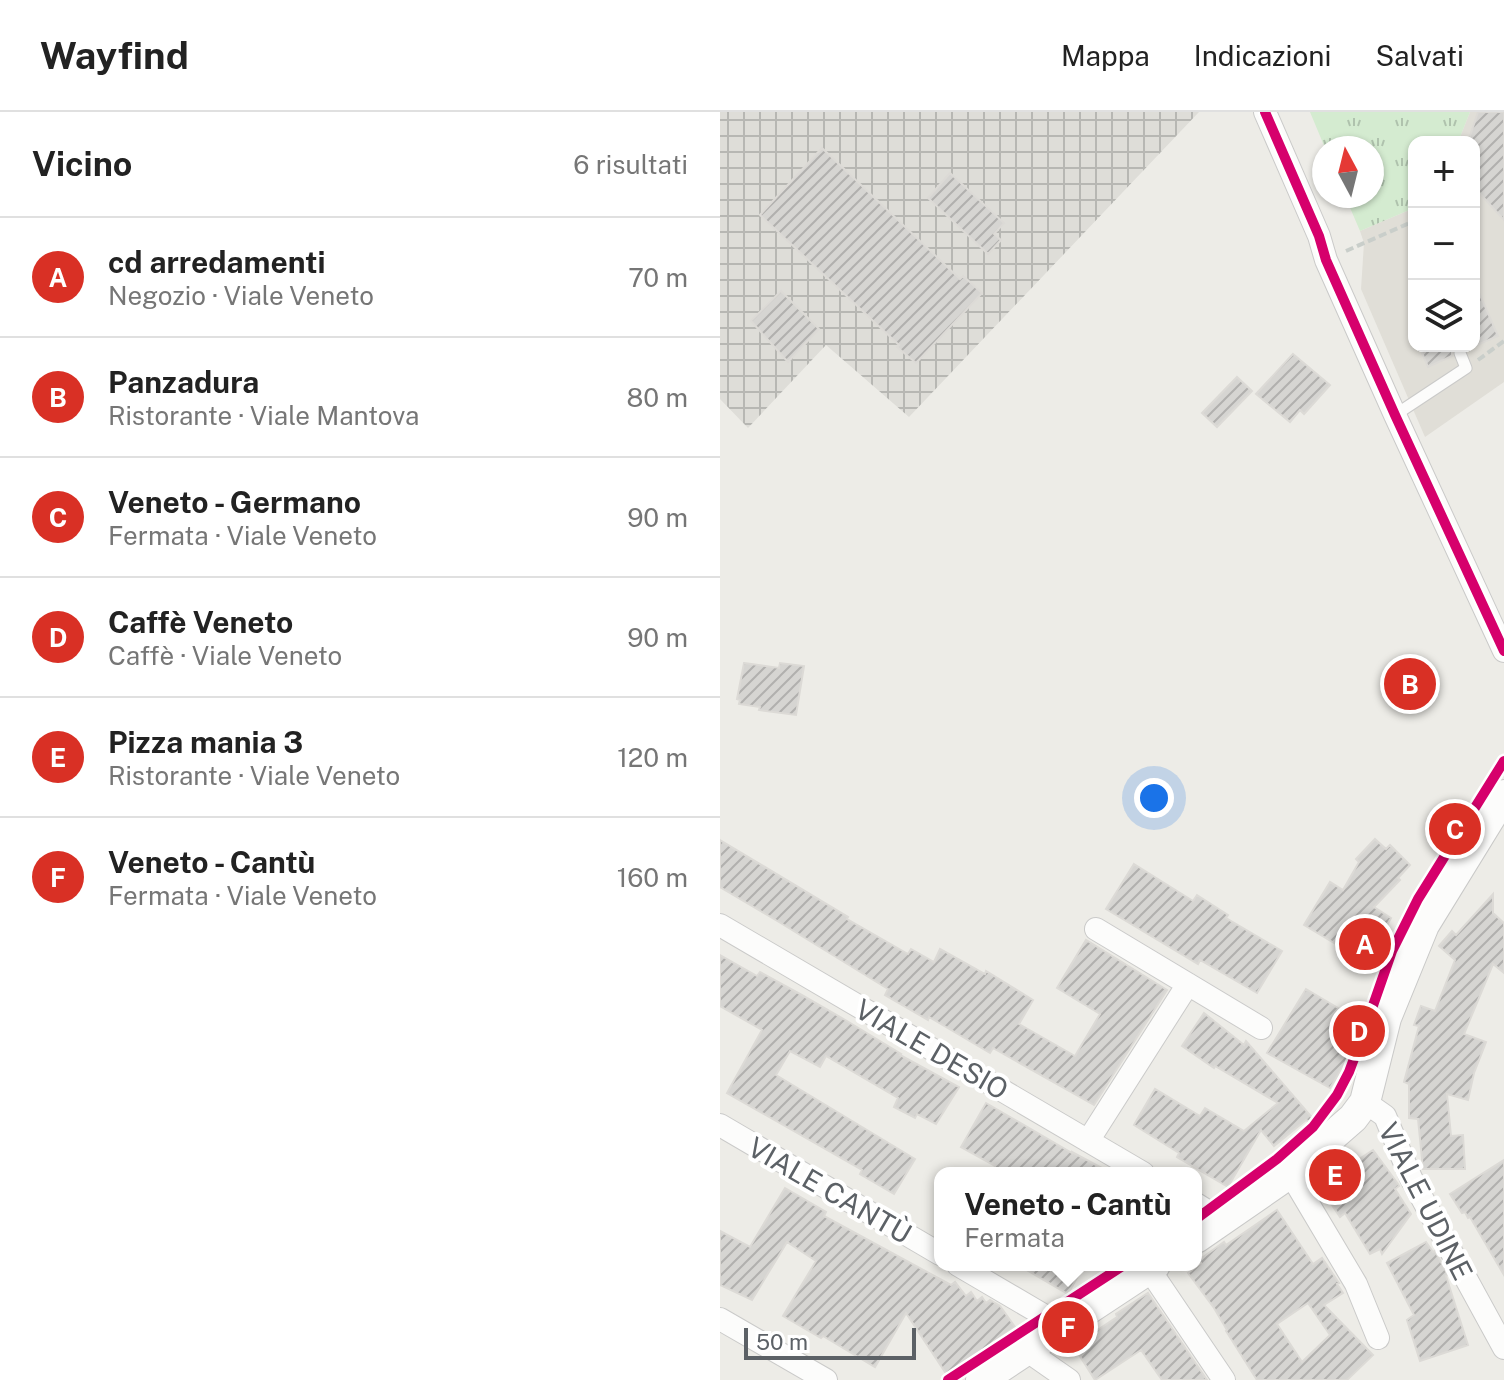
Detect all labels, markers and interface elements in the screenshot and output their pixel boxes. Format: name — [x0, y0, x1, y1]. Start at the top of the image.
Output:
text: Wayfind — [40, 33, 189, 78]
text: Mappa — [1061, 39, 1150, 72]
text: Indicazioni — [1194, 39, 1331, 72]
text: Salvati — [1375, 39, 1464, 72]
north arrow — [1312, 136, 1384, 208]
map controls — [1408, 136, 1480, 352]
button: + — [1408, 136, 1480, 208]
text: Vicino — [32, 144, 132, 184]
text: 6 risultati — [573, 149, 688, 180]
button: − — [1408, 208, 1480, 280]
text: cd arredamenti — [108, 244, 326, 280]
text: A — [49, 262, 67, 293]
text: 70 m — [628, 262, 688, 293]
text: Negozio · Viale Veneto — [108, 280, 374, 311]
button: layers — [1408, 280, 1480, 352]
text: Panzadura — [108, 364, 259, 400]
text: B — [49, 382, 67, 413]
text: 80 m — [627, 382, 688, 413]
text: Ristorante · Viale Mantova — [108, 400, 419, 431]
text: Veneto - Germano — [108, 484, 361, 520]
text: C — [49, 502, 67, 533]
text: 90 m — [627, 502, 688, 533]
text: Fermata · Viale Veneto — [108, 520, 377, 551]
text: Caffè Veneto — [108, 604, 293, 640]
text: D — [49, 622, 67, 653]
text: 90 m — [627, 622, 688, 653]
text: Caffè · Viale Veneto — [108, 640, 342, 671]
pin: B — [1384, 654, 1436, 714]
text: Pizza mania 3 — [108, 724, 303, 760]
text: E — [50, 742, 66, 773]
text: 120 m — [617, 742, 688, 773]
text: Ristorante · Viale Veneto — [108, 760, 400, 791]
your location — [1134, 778, 1174, 818]
pin: C — [1429, 799, 1481, 859]
text: Veneto - Cantù — [108, 844, 315, 880]
text: F — [50, 862, 66, 893]
text: 160 m — [617, 862, 688, 893]
text: Fermata · Viale Veneto — [108, 880, 377, 911]
pin: A — [1339, 914, 1391, 974]
street label: VIALE DESIO — [850, 992, 1014, 1106]
pin: D — [1333, 1001, 1385, 1061]
street label: VIALE UDINE — [1372, 1117, 1480, 1285]
street label: VIALE CANTÙ — [742, 1130, 918, 1250]
pin: E — [1309, 1145, 1361, 1205]
popup — [934, 1167, 1202, 1271]
text: Veneto - Cantù — [964, 1186, 1172, 1222]
text: Fermata — [964, 1222, 1065, 1253]
pin: F — [1042, 1297, 1094, 1357]
scale bar — [744, 1324, 916, 1360]
text: 50 m — [756, 1329, 808, 1355]

